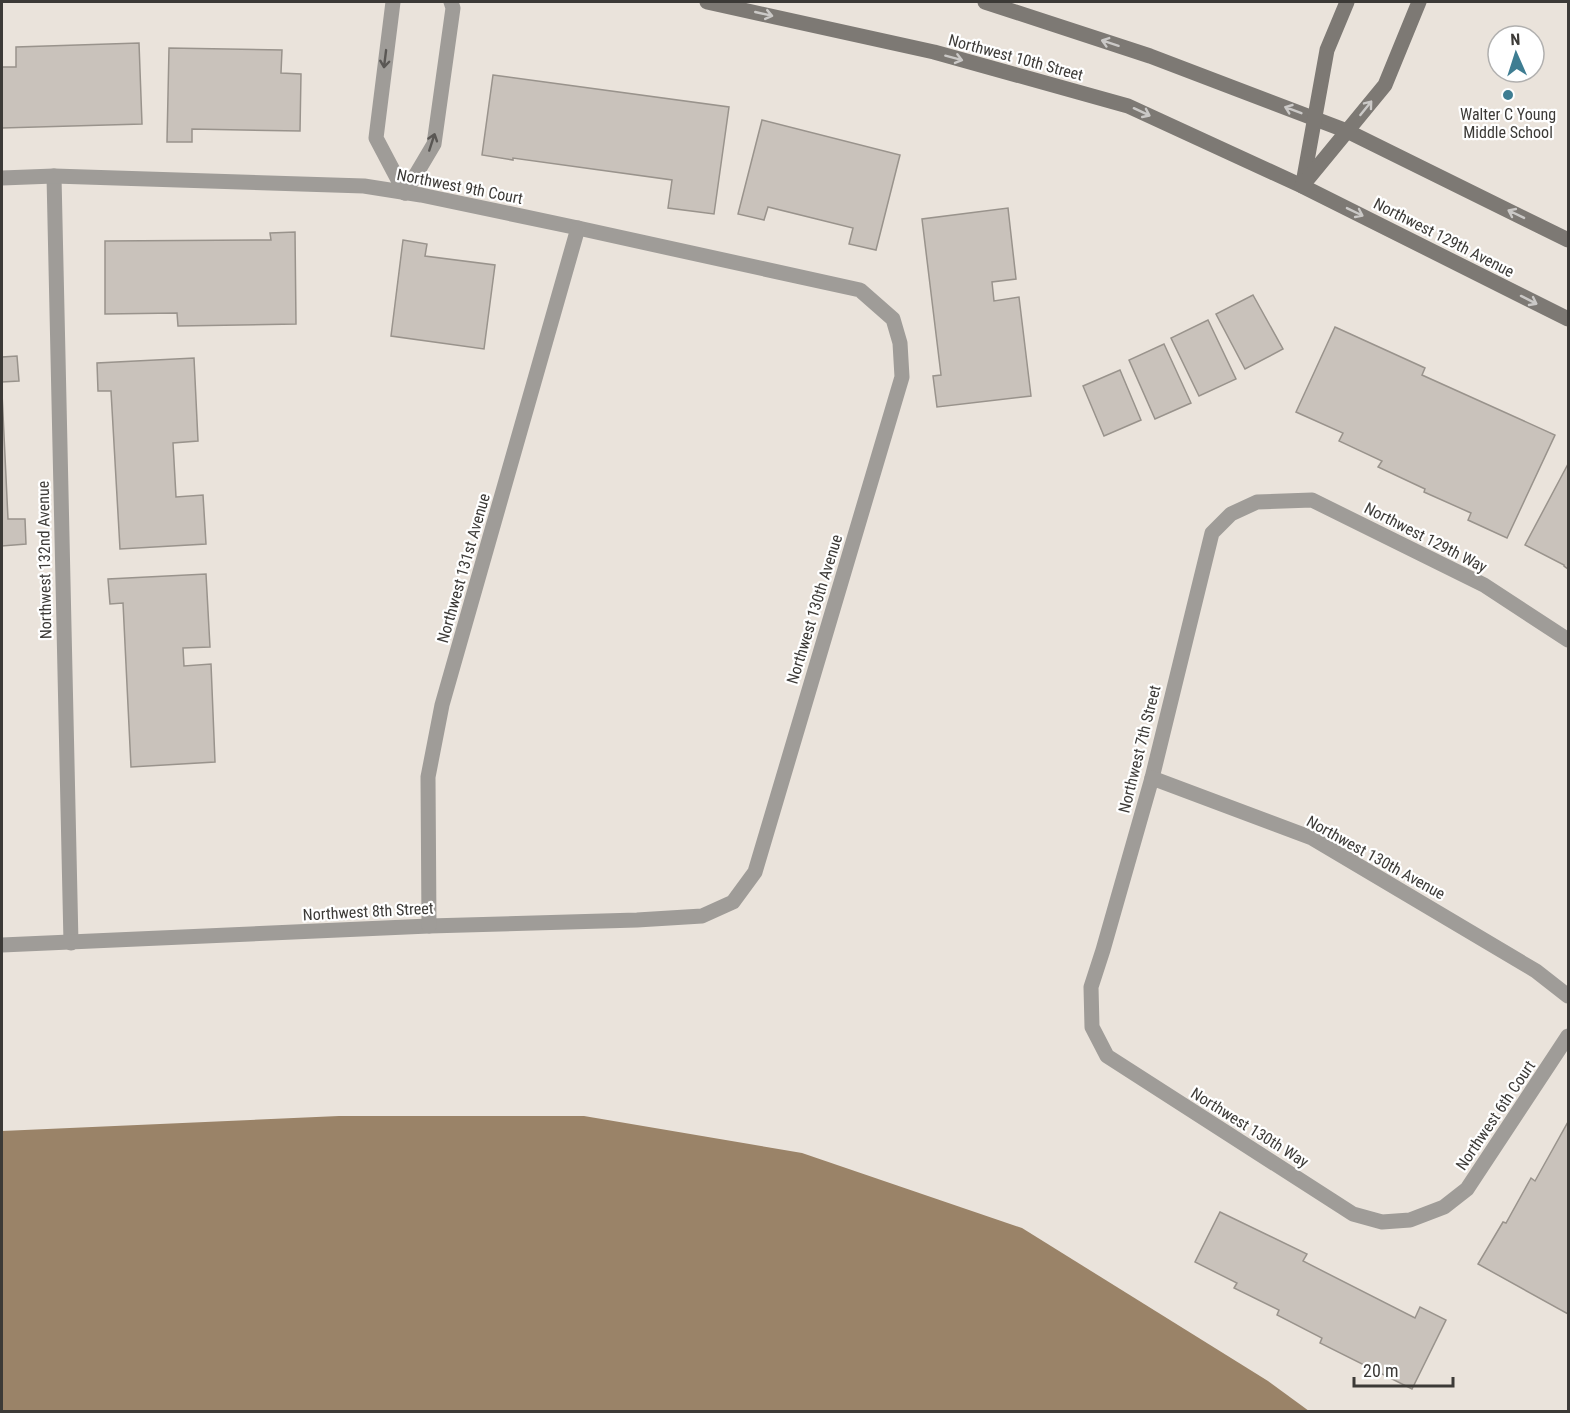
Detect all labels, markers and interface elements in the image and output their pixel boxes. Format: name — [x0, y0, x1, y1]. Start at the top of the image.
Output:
one-way arrow — [755, 9, 774, 21]
north arrow — [1486, 24, 1546, 84]
street label: Northwest 10th Street — [946, 30, 1086, 85]
text: N — [1510, 30, 1521, 49]
one-way arrow — [1101, 36, 1120, 47]
one-way arrow — [379, 49, 390, 69]
one-way arrow — [945, 53, 964, 64]
marker: Walter C Young Middle School — [1501, 88, 1515, 102]
one-way arrow — [1359, 100, 1372, 116]
one-way arrow — [1284, 104, 1303, 115]
place label: Walter C Young Middle School — [1460, 105, 1556, 142]
one-way arrow — [1132, 107, 1150, 119]
one-way arrow — [428, 133, 439, 152]
street label: Northwest 9th Court — [395, 165, 525, 208]
street label: Northwest 129th Avenue — [1370, 194, 1517, 281]
one-way arrow — [1345, 207, 1363, 219]
one-way arrow — [1507, 208, 1525, 220]
one-way arrow — [1520, 294, 1538, 306]
street label: Northwest 132nd Avenue — [34, 481, 55, 639]
street label: Northwest 131st Avenue — [433, 491, 494, 645]
street label: Northwest 129th Way — [1361, 498, 1491, 577]
street label: Northwest 130th Avenue — [783, 532, 846, 686]
street label: Northwest 7th Street — [1114, 683, 1165, 815]
street label: Northwest 130th Avenue — [1303, 812, 1448, 903]
street label: Northwest 8th Street — [302, 899, 434, 924]
street label: Northwest 6th Court — [1452, 1057, 1539, 1174]
street label: Northwest 130th Way — [1187, 1084, 1312, 1171]
scale bar — [1354, 1350, 1453, 1388]
text: 20 m — [1363, 1360, 1398, 1381]

